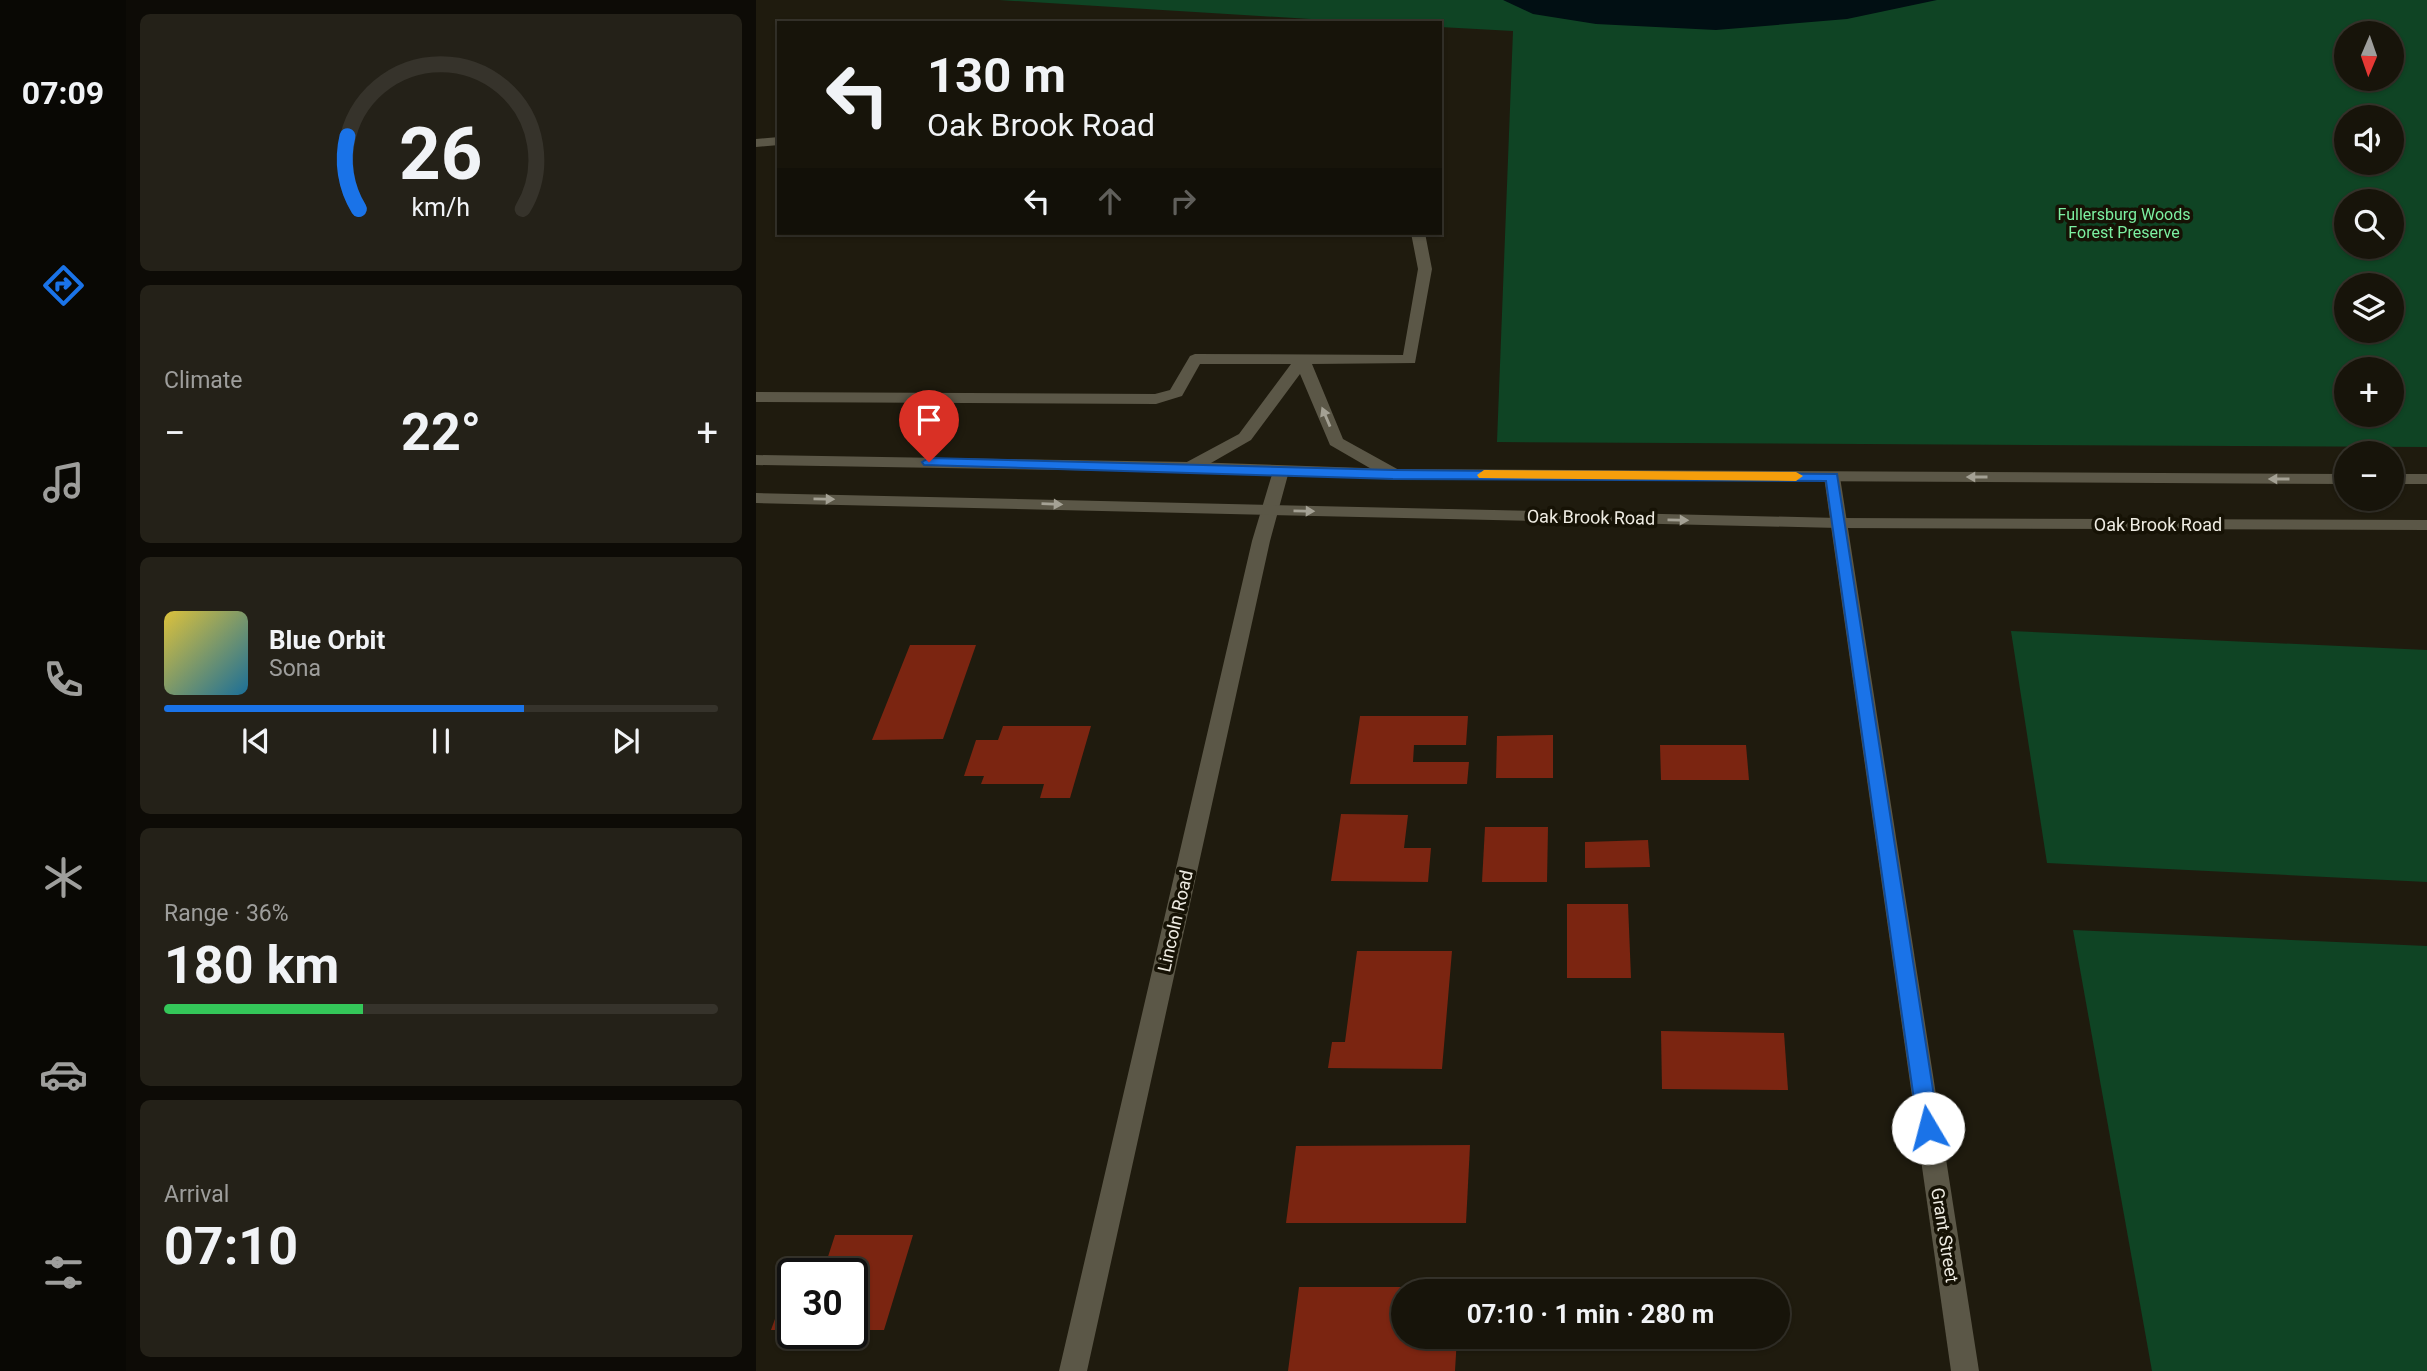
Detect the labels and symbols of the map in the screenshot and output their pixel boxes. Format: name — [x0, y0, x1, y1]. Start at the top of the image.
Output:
north arrow — [2334, 21, 2404, 91]
park label: Fullersburg Woods Forest Preserve — [2058, 205, 2190, 242]
pin — [899, 390, 959, 462]
one-way arrow — [1320, 406, 1331, 427]
one-way arrow — [1965, 471, 1987, 483]
one-way arrow — [2267, 473, 2289, 485]
one-way arrow — [813, 493, 835, 504]
one-way arrow — [1041, 499, 1063, 510]
one-way arrow — [1293, 505, 1315, 516]
street label: Oak Brook Road — [1527, 505, 1655, 529]
one-way arrow — [1667, 514, 1689, 525]
street label: Oak Brook Road — [2094, 514, 2222, 535]
street label: Lincoln Road — [1153, 868, 1197, 974]
position arrow — [1891, 1091, 1965, 1165]
street label: Grant Street — [1927, 1186, 1963, 1284]
speed limit sign: 30 — [777, 1258, 868, 1349]

